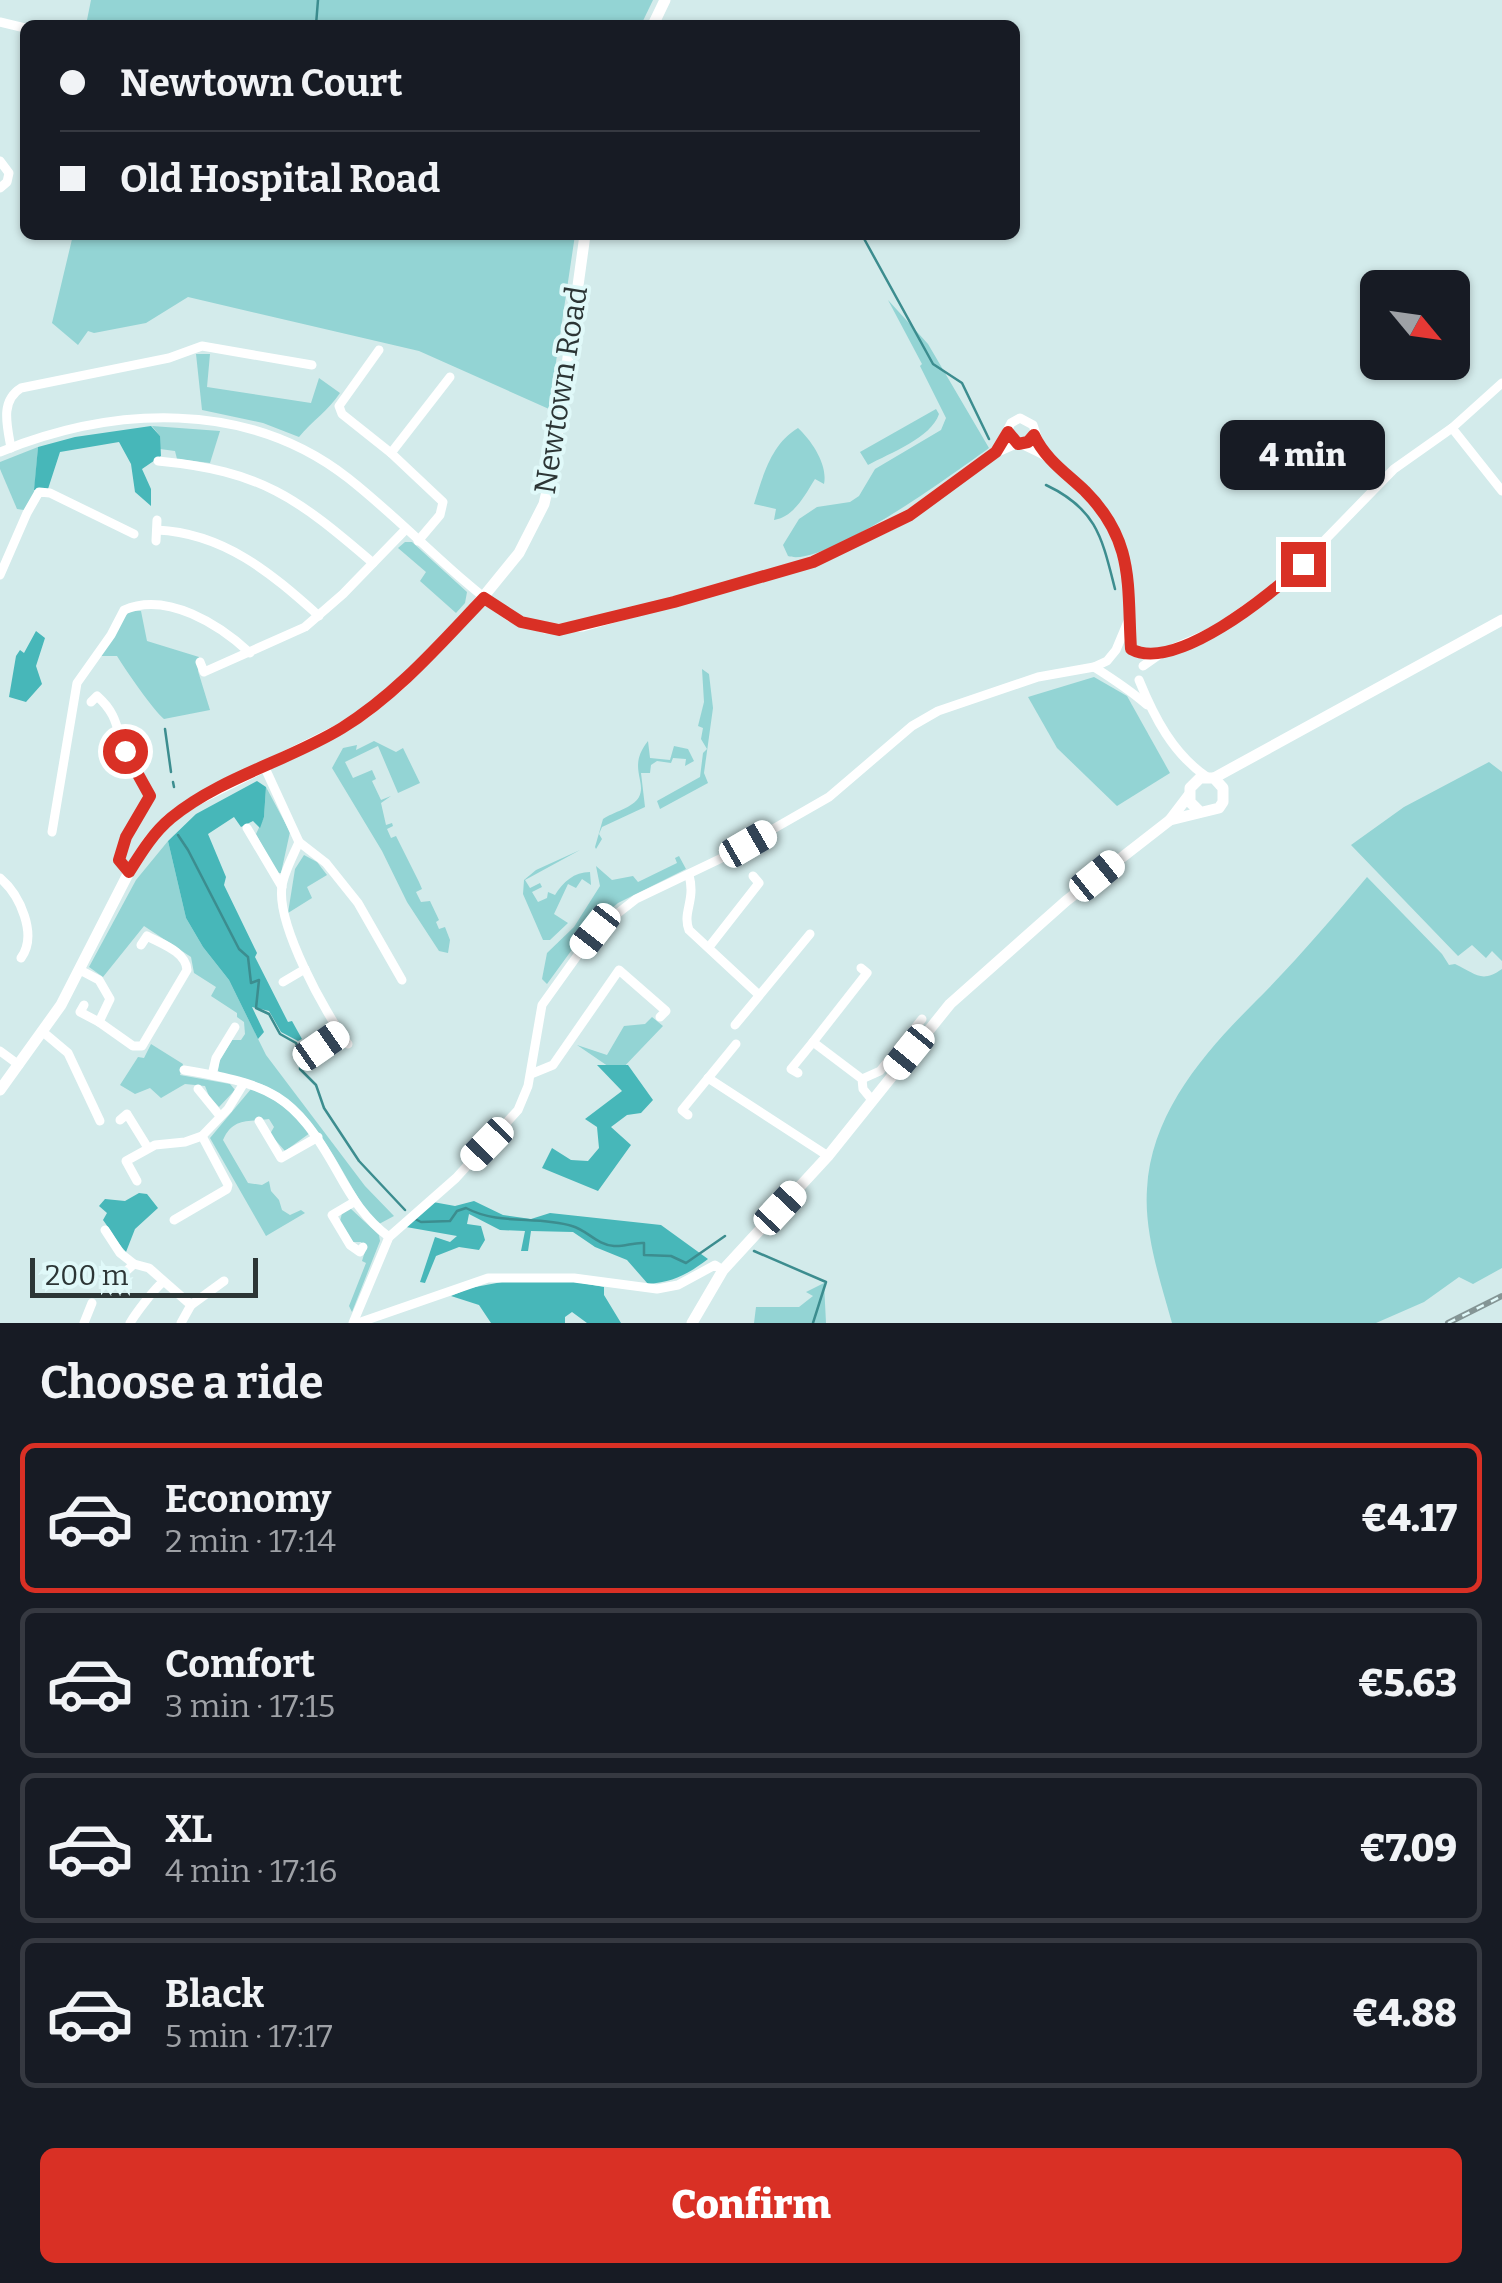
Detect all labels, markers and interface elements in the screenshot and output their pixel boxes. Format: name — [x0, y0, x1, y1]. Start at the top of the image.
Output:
text: Newtown Court — [120, 60, 402, 106]
text: Old Hospital Road — [120, 156, 440, 202]
north arrow — [1360, 270, 1470, 380]
map controls — [1360, 270, 1470, 380]
street label: Newtown Road — [527, 283, 595, 496]
callout: 4 min — [1220, 419, 1386, 489]
text: 4 min — [1259, 436, 1346, 474]
route end — [1281, 542, 1326, 587]
route start — [103, 729, 148, 774]
car — [715, 816, 781, 872]
car — [1064, 845, 1130, 907]
car — [565, 898, 625, 964]
car — [288, 1017, 354, 1075]
car — [878, 1019, 940, 1085]
car — [455, 1112, 519, 1176]
car — [749, 1176, 811, 1240]
scale bar — [30, 1253, 258, 1298]
text: 200 m — [45, 1259, 128, 1292]
text: Choose a ride — [40, 1356, 323, 1410]
icon: car — [45, 1473, 135, 1563]
text: Economy — [165, 1476, 331, 1522]
text: €4.17 — [1361, 1495, 1457, 1541]
text: 2 min · 17:14 — [165, 1522, 336, 1560]
icon: car — [45, 1638, 135, 1728]
text: Comfort — [165, 1641, 315, 1687]
text: €5.63 — [1358, 1660, 1457, 1706]
text: 3 min · 17:15 — [165, 1687, 335, 1725]
icon: car — [45, 1803, 135, 1893]
text: XL — [165, 1806, 212, 1852]
text: €7.09 — [1360, 1825, 1457, 1871]
text: 4 min · 17:16 — [165, 1852, 337, 1890]
icon: car — [45, 1968, 135, 2058]
text: Black — [165, 1971, 264, 2017]
text: €4.88 — [1353, 1990, 1457, 2036]
text: 5 min · 17:17 — [165, 2017, 333, 2055]
button: Confirm — [40, 2148, 1462, 2263]

